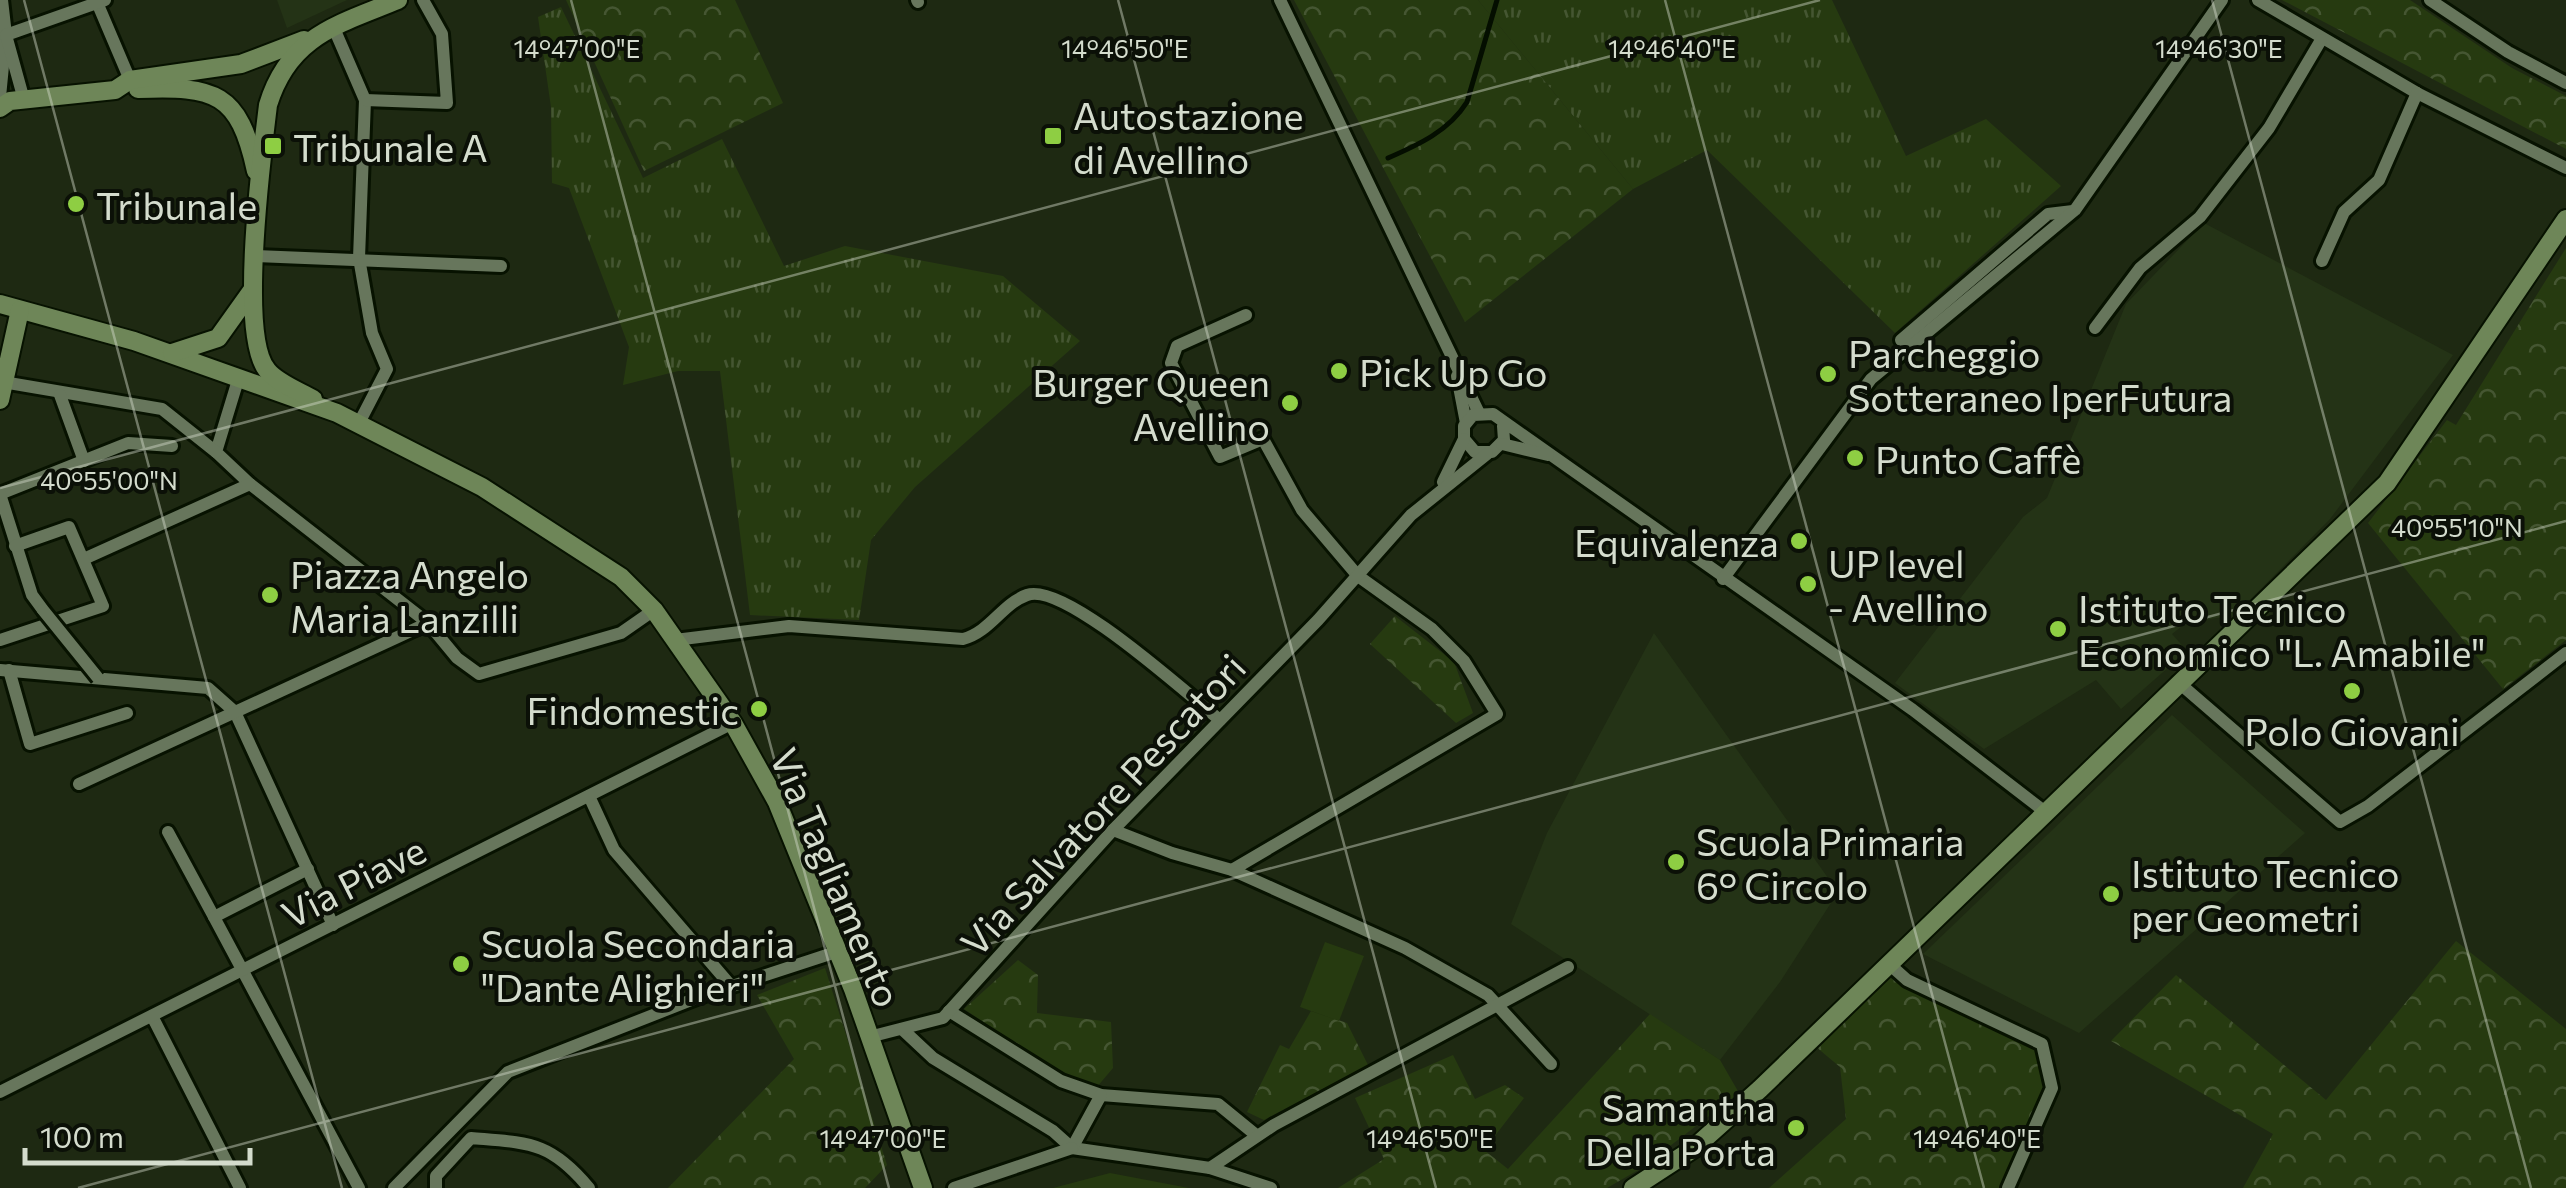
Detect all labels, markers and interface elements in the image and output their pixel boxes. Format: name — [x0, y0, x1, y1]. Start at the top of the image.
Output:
text: 14°47'00"E — [514, 33, 640, 63]
text: 14°46'50"E — [1061, 33, 1189, 63]
text: 14°46'40"E — [1608, 33, 1736, 63]
text: 14°46'30"E — [2155, 33, 2283, 63]
place label: Autostazione di Avellino — [1073, 91, 1304, 182]
place label: Tribunale A — [293, 123, 488, 170]
marker: Autostazione di Avellino — [1042, 125, 1064, 147]
marker: Tribunale A — [262, 135, 284, 157]
place label: Tribunale — [96, 181, 257, 228]
marker: Tribunale — [65, 193, 87, 215]
place label: Parcheggio Sotteraneo IperFutura — [1848, 329, 2232, 420]
place label: Pick Up Go — [1359, 348, 1547, 395]
place label: Burger Queen Avellino — [1032, 358, 1270, 449]
marker: Pick Up Go — [1328, 360, 1350, 382]
marker: Parcheggio Sotteraneo IperFutura — [1817, 363, 1839, 385]
marker: Burger Queen Avellino — [1279, 392, 1301, 414]
place label: Punto Caffè — [1875, 435, 2081, 482]
marker: Punto Caffè — [1844, 447, 1866, 469]
text: 40°55'00"N — [40, 465, 178, 495]
text: 40°55'10"N — [2391, 512, 2523, 542]
place label: Equivalenza — [1574, 518, 1779, 565]
marker: Equivalenza — [1788, 530, 1810, 552]
place label: UP level - Avellino — [1828, 539, 1989, 630]
place label: Piazza Angelo Maria Lanzilli — [290, 550, 529, 641]
marker: UP level - Avellino — [1797, 573, 1819, 595]
marker: Piazza Angelo Maria Lanzilli — [259, 584, 281, 606]
place label: Istituto Tecnico Economico "L. Amabile" — [2078, 584, 2486, 675]
marker: Istituto Tecnico Economico "L. Amabile" — [2047, 618, 2069, 640]
street label: Via Salvatore Pescatori — [950, 643, 1254, 965]
marker: Polo Giovani — [2341, 680, 2363, 702]
place label: Findomestic — [526, 686, 739, 733]
marker: Findomestic — [748, 698, 770, 720]
place label: Polo Giovani — [2244, 707, 2460, 754]
street label: Via Tagliamento — [761, 740, 913, 1014]
place label: Scuola Primaria 6° Circolo — [1696, 817, 1964, 908]
street label: Via Piave — [273, 825, 433, 937]
place label: Istituto Tecnico per Geometri — [2131, 849, 2400, 940]
marker: Scuola Primaria 6° Circolo — [1665, 851, 1687, 873]
marker: Istituto Tecnico per Geometri — [2100, 883, 2122, 905]
place label: Scuola Secondaria "Dante Alighieri" — [481, 919, 795, 1010]
marker: Scuola Secondaria "Dante Alighieri" — [450, 953, 472, 975]
place label: Samantha Della Porta — [1585, 1083, 1776, 1174]
scale bar — [25, 1103, 250, 1165]
text: 100 m — [40, 1117, 124, 1154]
marker: Samantha Della Porta — [1785, 1117, 1807, 1139]
text: 14°47'00"E — [820, 1123, 946, 1153]
text: 14°46'50"E — [1366, 1123, 1494, 1153]
text: 14°46'40"E — [1913, 1123, 2041, 1153]

